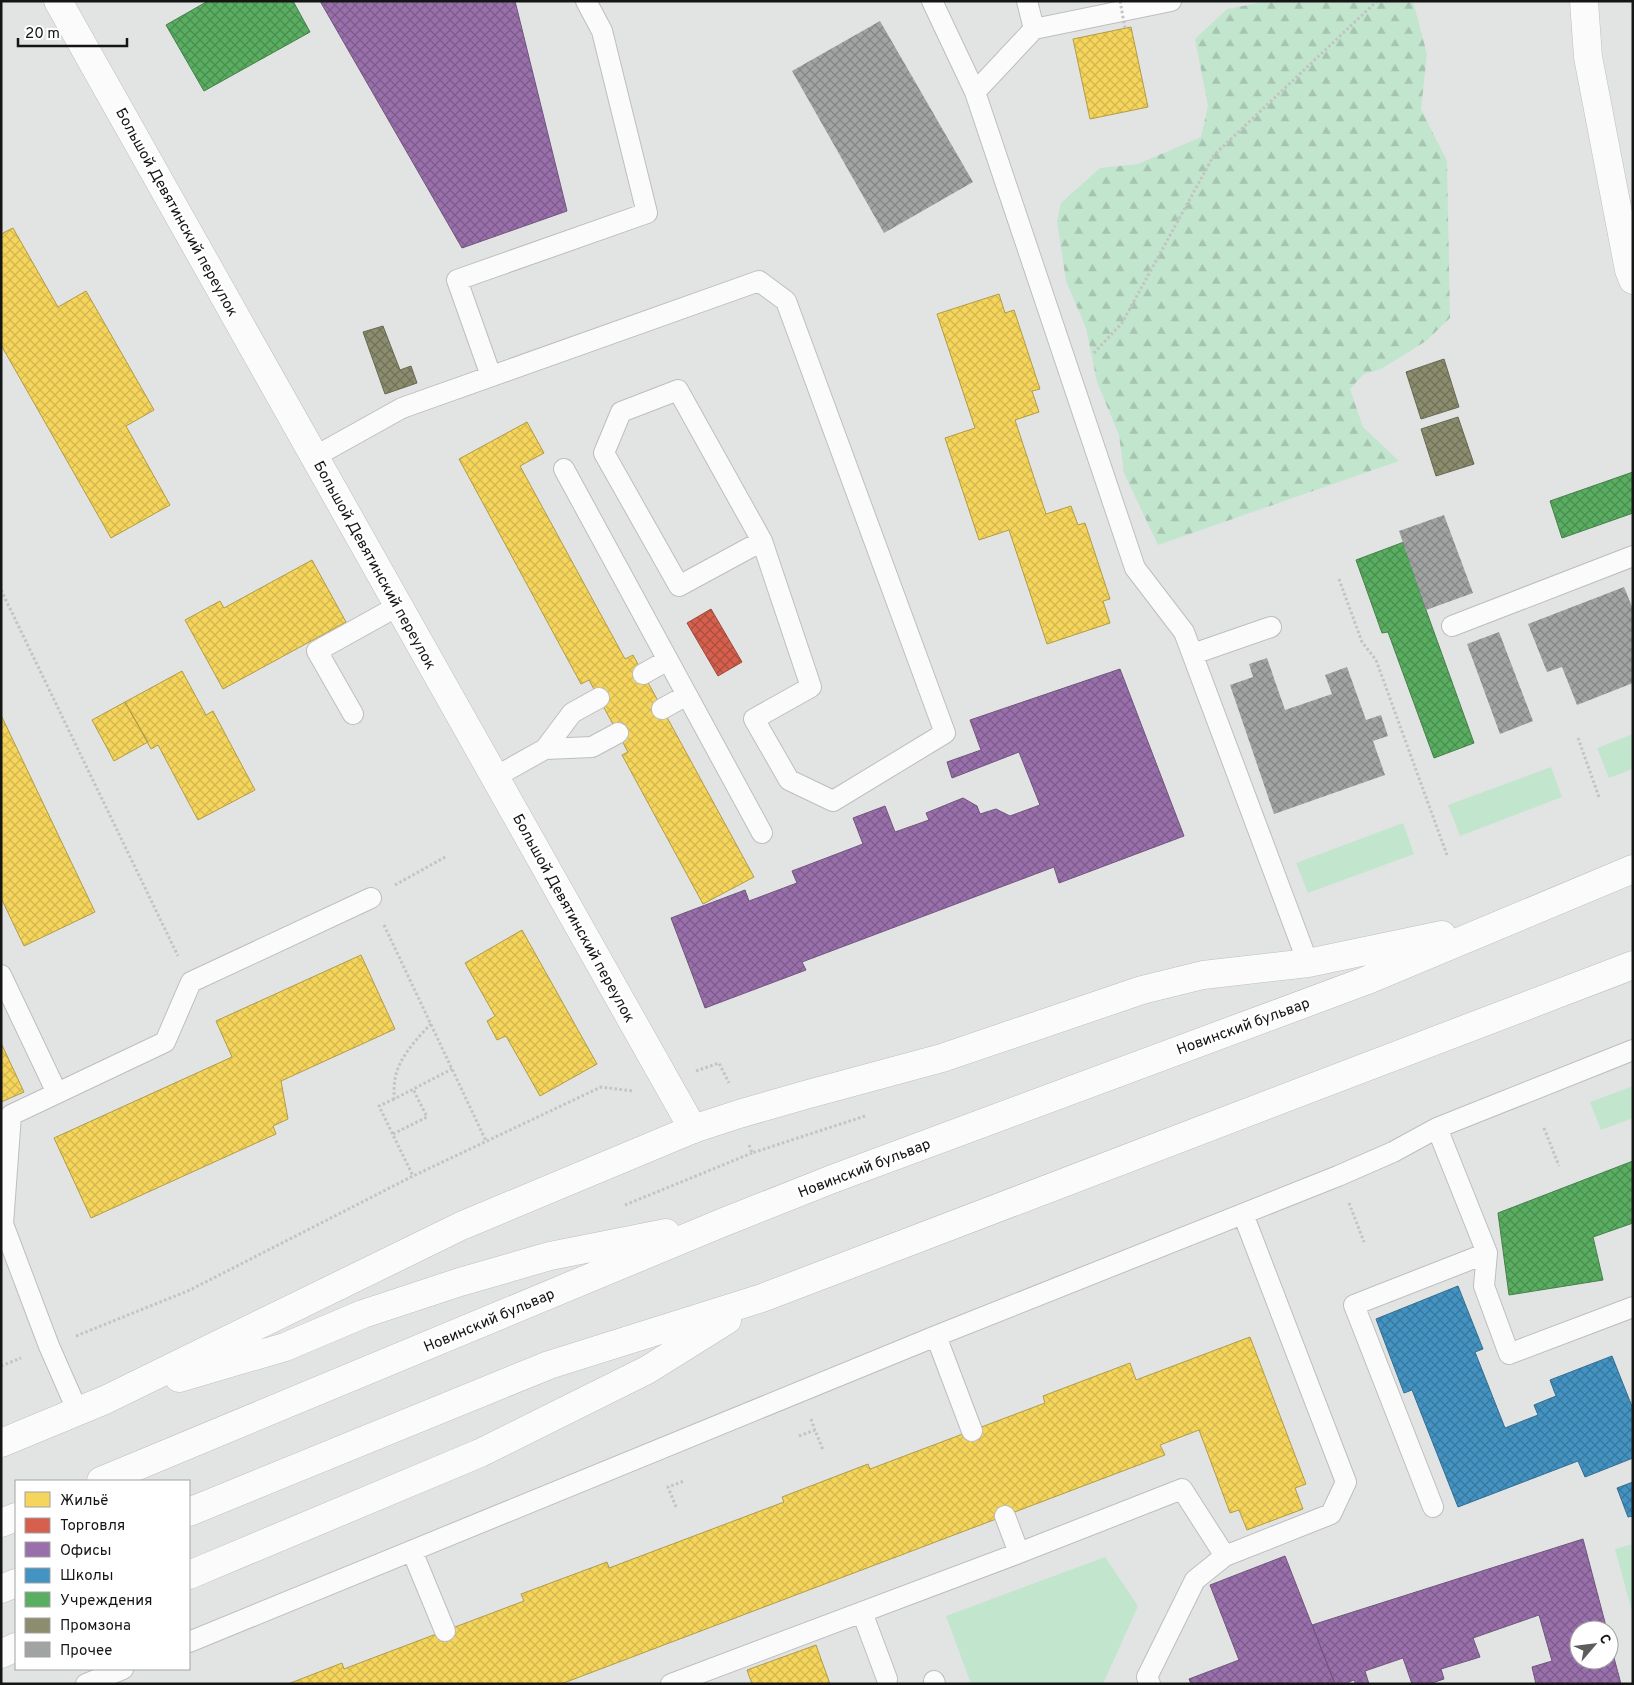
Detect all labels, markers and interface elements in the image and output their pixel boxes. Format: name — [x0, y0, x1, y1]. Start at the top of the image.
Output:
scale bar — [18, 15, 126, 47]
text: 20 m — [25, 25, 60, 44]
street label: Большой Девятинский переулок — [110, 105, 241, 320]
street label: Большой Девятинский переулок — [308, 458, 439, 673]
street label: Большой Девятинский переулок — [507, 811, 638, 1026]
street label: Новинский бульвар — [1174, 994, 1313, 1060]
street label: Новинский бульвар — [795, 1135, 934, 1203]
street label: Новинский бульвар — [421, 1285, 558, 1358]
legend — [15, 1480, 190, 1670]
text: Жильё — [60, 1492, 108, 1511]
text: Торговля — [60, 1517, 125, 1536]
text: Офисы — [60, 1542, 111, 1561]
text: Школы — [60, 1567, 114, 1586]
text: Учреждения — [60, 1592, 152, 1611]
text: Промзона — [60, 1617, 131, 1636]
north arrow — [1569, 1620, 1619, 1670]
text: С — [1595, 1632, 1614, 1648]
text: Прочее — [60, 1642, 112, 1661]

